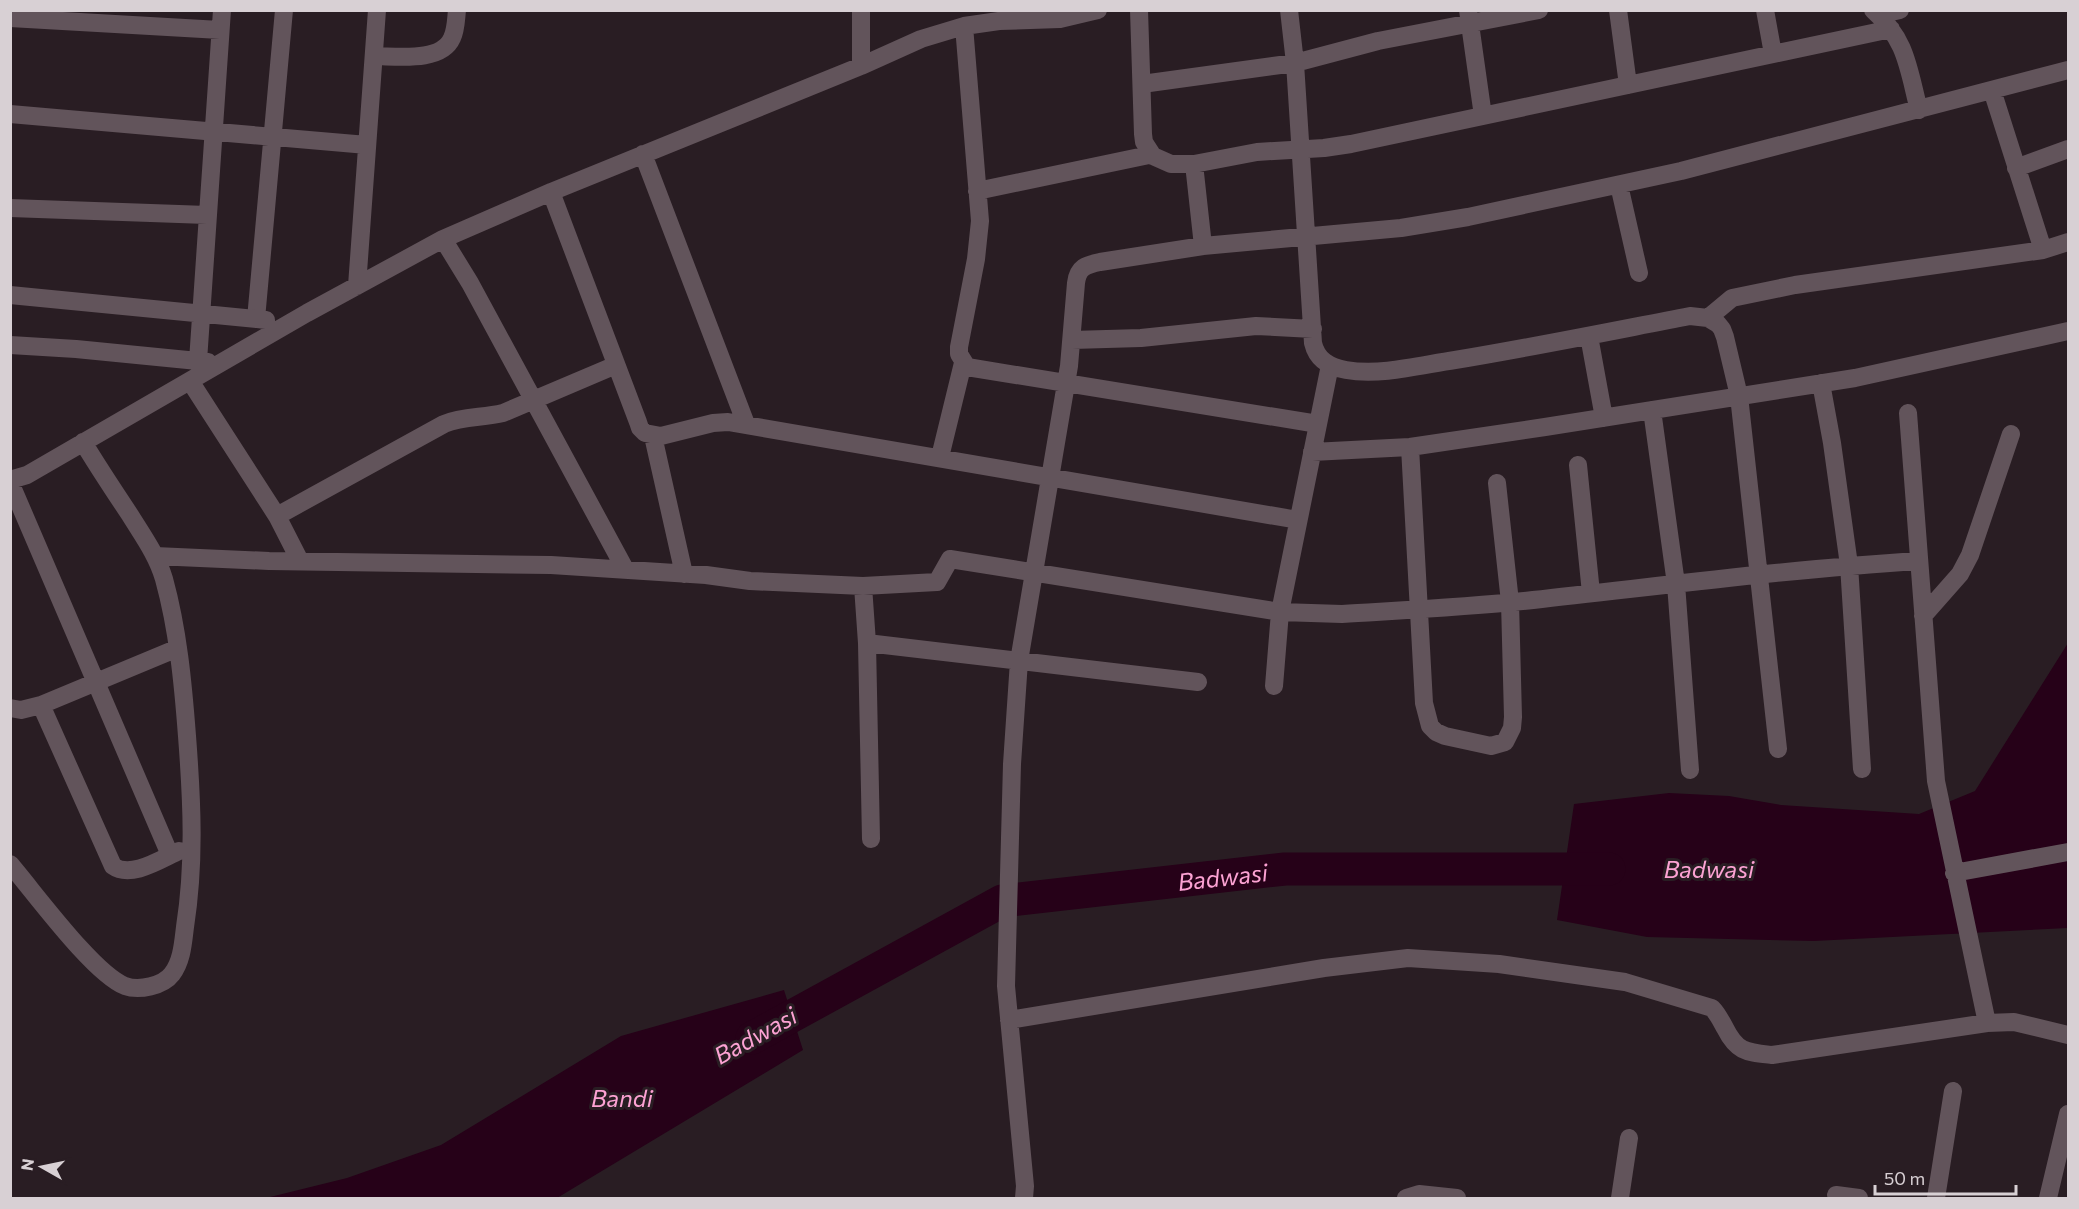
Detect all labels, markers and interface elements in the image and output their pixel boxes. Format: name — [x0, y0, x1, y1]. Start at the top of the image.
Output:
water label: Badwasi — [1664, 854, 1755, 883]
water label: Badwasi — [1176, 856, 1270, 896]
water label: Badwasi — [708, 1000, 802, 1070]
water label: Bandi — [591, 1083, 654, 1112]
north arrow — [12, 1137, 72, 1197]
text: N — [16, 1157, 37, 1172]
scale bar — [1875, 1158, 2016, 1196]
text: 50 m — [1884, 1167, 1925, 1189]

